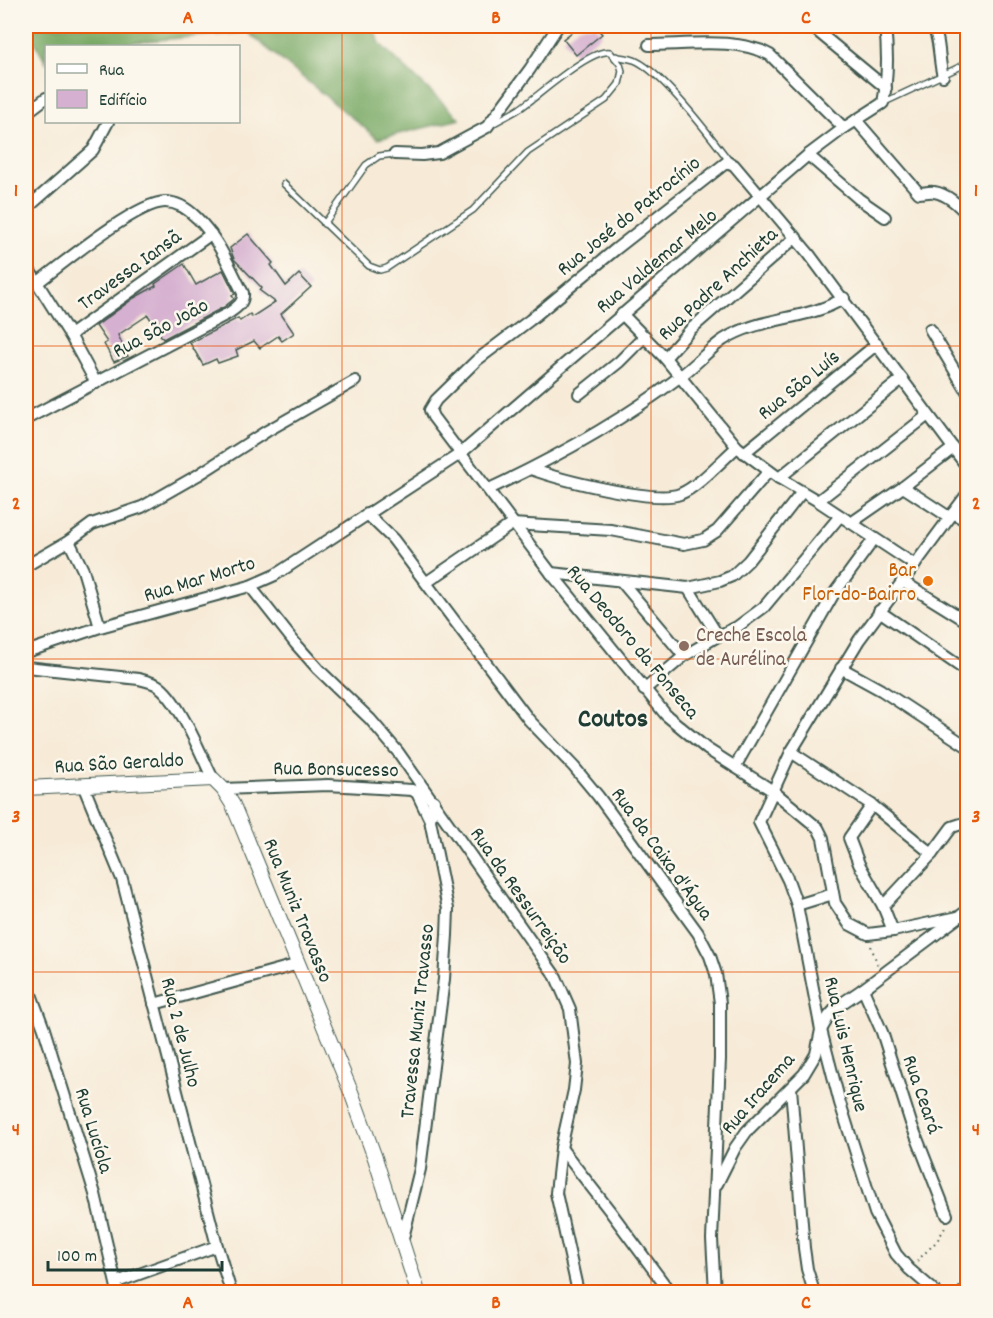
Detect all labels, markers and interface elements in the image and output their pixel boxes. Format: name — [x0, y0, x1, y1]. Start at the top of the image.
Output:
text: A — [183, 5, 194, 33]
text: B — [491, 5, 501, 33]
text: C — [801, 5, 811, 33]
legend — [45, 45, 240, 123]
text: Rua — [99, 59, 125, 84]
text: Edifício — [99, 89, 147, 114]
street label: Rua José do Patrocínio — [552, 150, 708, 285]
text: 1 — [14, 178, 18, 206]
text: 1 — [974, 178, 978, 206]
street label: Rua Valdemar Melo — [591, 202, 725, 322]
street label: Rua Padre Anchieta — [652, 221, 787, 349]
street label: Travessa Iansã — [73, 223, 189, 319]
street label: Rua São João — [108, 292, 215, 367]
street label: Rua São Luís — [752, 344, 847, 429]
text: 2 — [12, 491, 20, 519]
text: 2 — [972, 491, 980, 519]
street label: Rua Mar Morto — [140, 550, 259, 612]
place label: Bar Flor-do-Bairro — [802, 557, 916, 611]
street label: Rua Deodoro da Fonseca — [558, 559, 706, 728]
marker: Bar Flor-do-Bairro — [921, 574, 935, 588]
place label: Creche Escola de Aurélina — [696, 622, 808, 676]
marker: Creche Escola de Aurélina — [677, 639, 691, 653]
district label: Coutos — [578, 701, 648, 740]
street label: Rua São Geraldo — [54, 747, 185, 783]
street label: Rua Bonsucesso — [273, 755, 399, 787]
street label: Rua da Caixa d'Água — [602, 782, 720, 928]
text: 3 — [12, 804, 20, 832]
text: 3 — [972, 804, 980, 832]
street label: Rua da Ressurreição — [461, 822, 578, 972]
street label: Rua Muniz Travasso — [254, 834, 339, 988]
street label: Travessa Muniz Travasso — [394, 922, 444, 1120]
street label: Rua Luis Henrique — [814, 974, 874, 1115]
street label: Rua 2 de Julho — [151, 975, 207, 1091]
street label: Rua Iracema — [715, 1047, 804, 1143]
street label: Rua Ceará — [893, 1051, 948, 1139]
street label: Rua Lucíola — [65, 1084, 120, 1178]
text: 4 — [12, 1117, 20, 1145]
text: 4 — [972, 1117, 980, 1145]
scale bar — [48, 1234, 222, 1272]
text: 100 m — [57, 1245, 97, 1270]
text: A — [183, 1290, 194, 1318]
text: B — [491, 1290, 501, 1318]
text: C — [801, 1290, 811, 1318]

